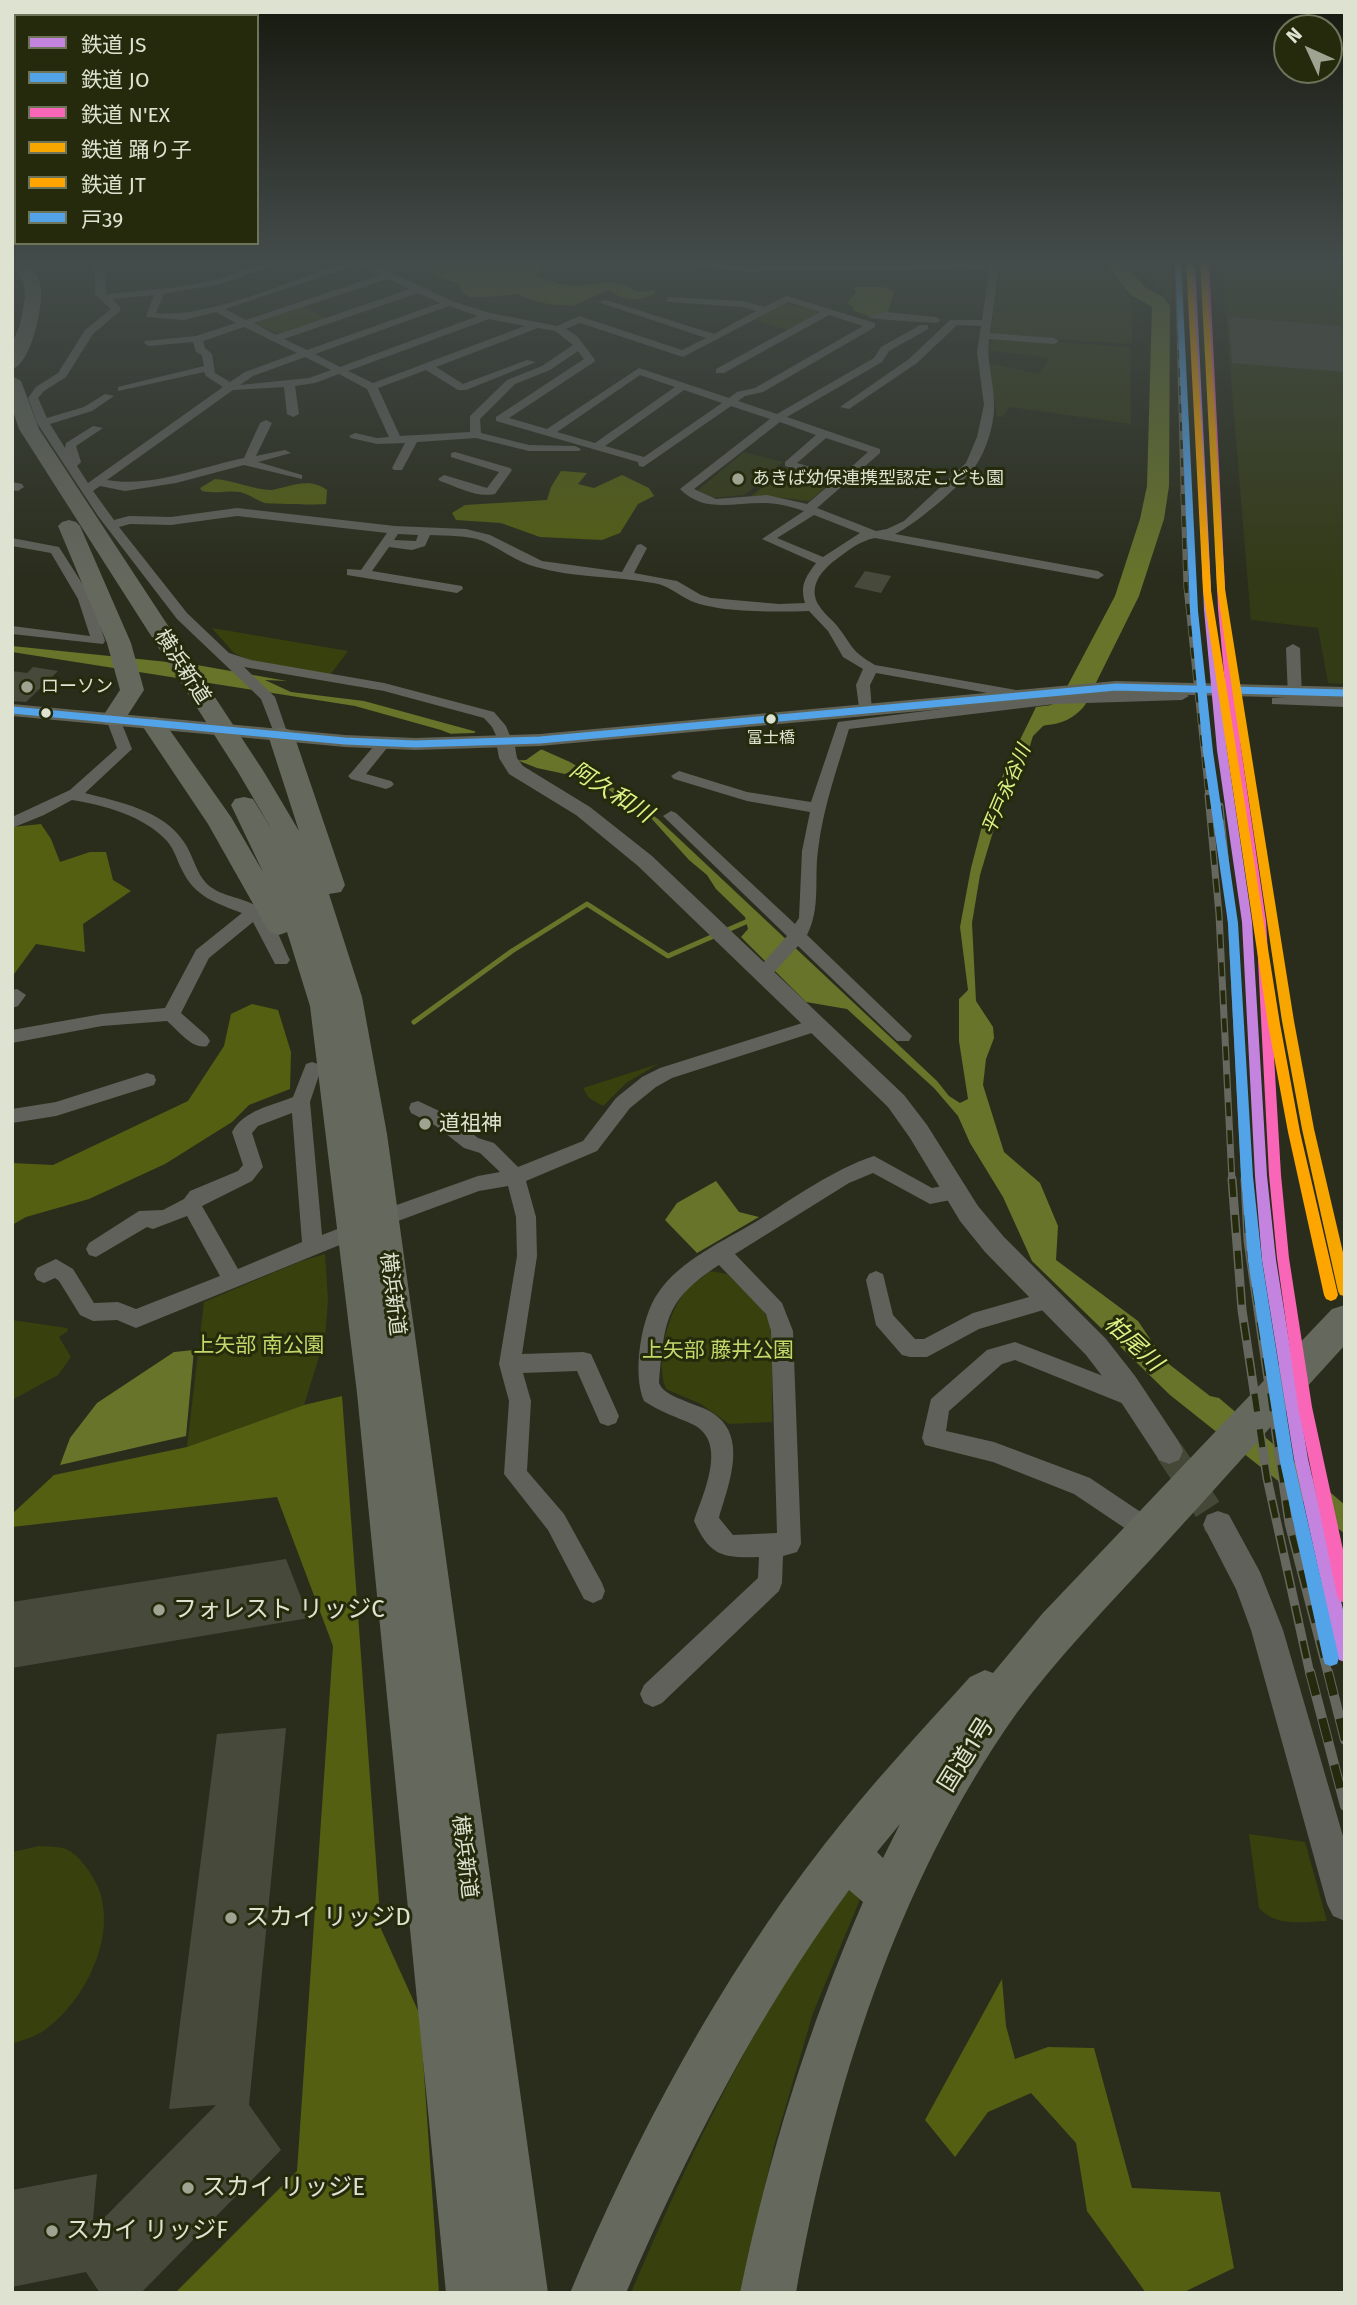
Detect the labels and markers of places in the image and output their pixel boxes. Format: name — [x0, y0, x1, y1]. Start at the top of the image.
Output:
place label: あきば幼保連携型認定こども園 — [752, 468, 1004, 490]
marker: あきば幼保連携型認定こども園 — [730, 471, 746, 487]
place label: ローソン — [41, 676, 113, 698]
marker: ローソン — [19, 679, 35, 695]
unlabelled marker — [39, 706, 53, 720]
marker: 富士橋 — [764, 712, 778, 726]
place label: 富士橋 — [747, 729, 795, 749]
place label: 道祖神 — [439, 1111, 502, 1137]
marker: 道祖神 — [417, 1116, 433, 1132]
place label: フォレスト リッジC — [173, 1596, 385, 1624]
marker: フォレスト リッジC — [151, 1602, 167, 1618]
place label: スカイ リッジD — [245, 1904, 411, 1932]
marker: スカイ リッジD — [223, 1910, 239, 1926]
place label: スカイ リッジE — [202, 2174, 365, 2202]
marker: スカイ リッジE — [180, 2180, 196, 2196]
place label: スカイ リッジF — [66, 2217, 228, 2245]
marker: スカイ リッジF — [44, 2223, 60, 2239]

